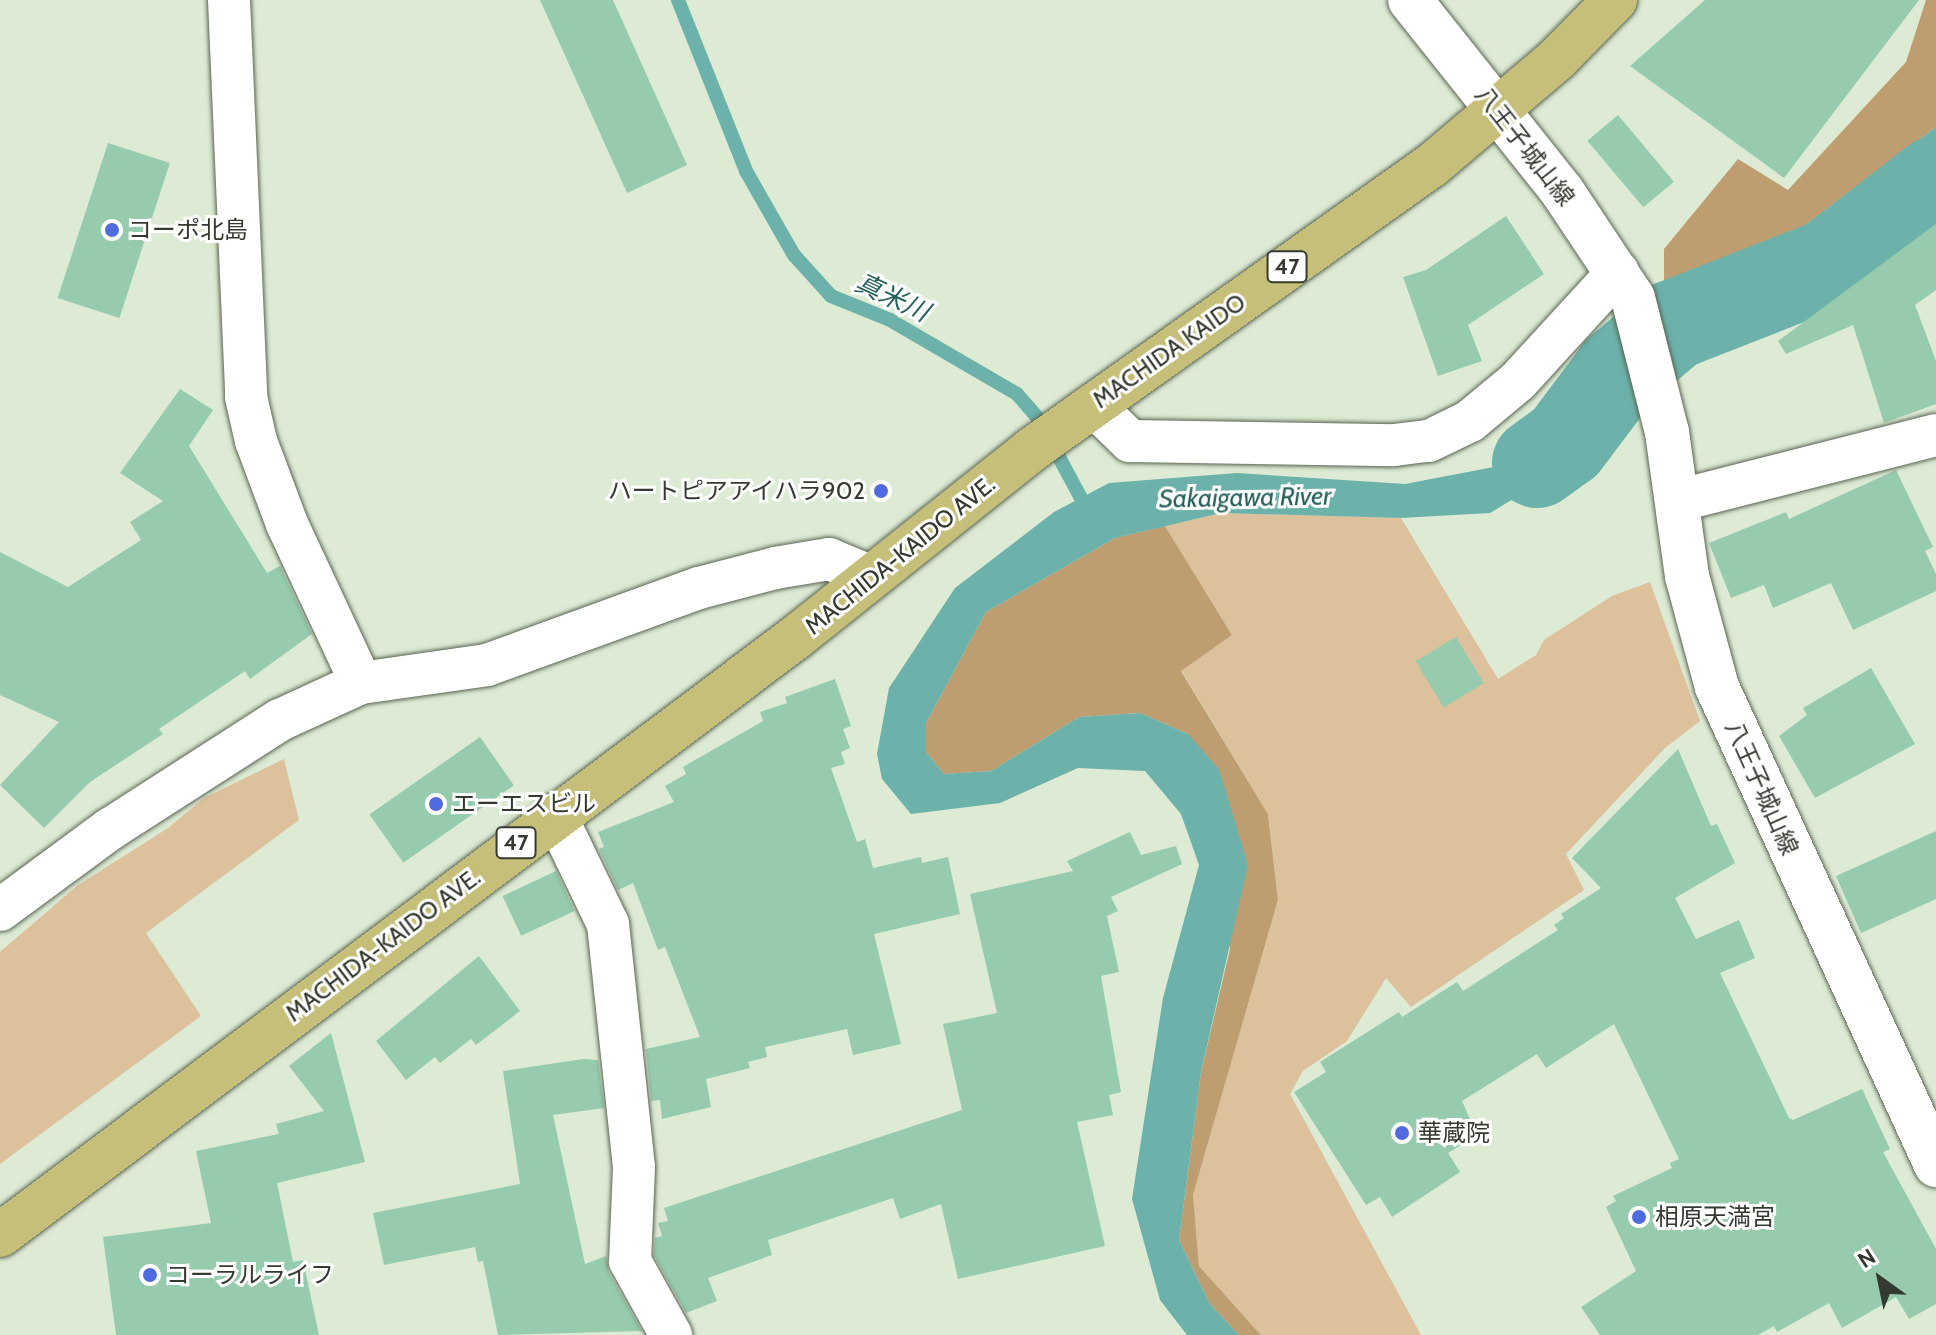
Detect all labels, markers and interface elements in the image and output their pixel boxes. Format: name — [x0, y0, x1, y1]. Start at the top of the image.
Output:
street label: 八王子城山線 — [1469, 80, 1581, 212]
place label: コーポ北島 — [128, 216, 248, 244]
marker: コーポ北島 — [103, 221, 121, 239]
road number: 47 — [1265, 249, 1309, 285]
water label: 真米川 — [850, 267, 934, 329]
street label: MACHIDA KAIDO — [1087, 288, 1251, 414]
street label: MACHIDA-KAIDO AVE. — [799, 469, 1001, 641]
place label: ハートピアアイハラ902 — [606, 477, 865, 505]
water label: Sakaigawa River — [1159, 481, 1331, 515]
marker: ハートピアアイハラ902 — [872, 482, 890, 500]
street label: 八王子城山線 — [1720, 716, 1804, 860]
place label: エーエスビル — [452, 790, 596, 818]
marker: エーエスビル — [427, 795, 445, 813]
road number: 47 — [494, 825, 538, 861]
street label: MACHIDA-KAIDO AVE. — [280, 862, 486, 1028]
place label: 華蔵院 — [1418, 1119, 1490, 1147]
marker: 華蔵院 — [1393, 1124, 1411, 1142]
place label: 相原天満宮 — [1655, 1203, 1775, 1231]
marker: 相原天満宮 — [1630, 1208, 1648, 1226]
north arrow — [1840, 1239, 1920, 1319]
text: N — [1853, 1243, 1881, 1274]
place label: コーラルライフ — [166, 1261, 334, 1289]
marker: コーラルライフ — [141, 1266, 159, 1284]

